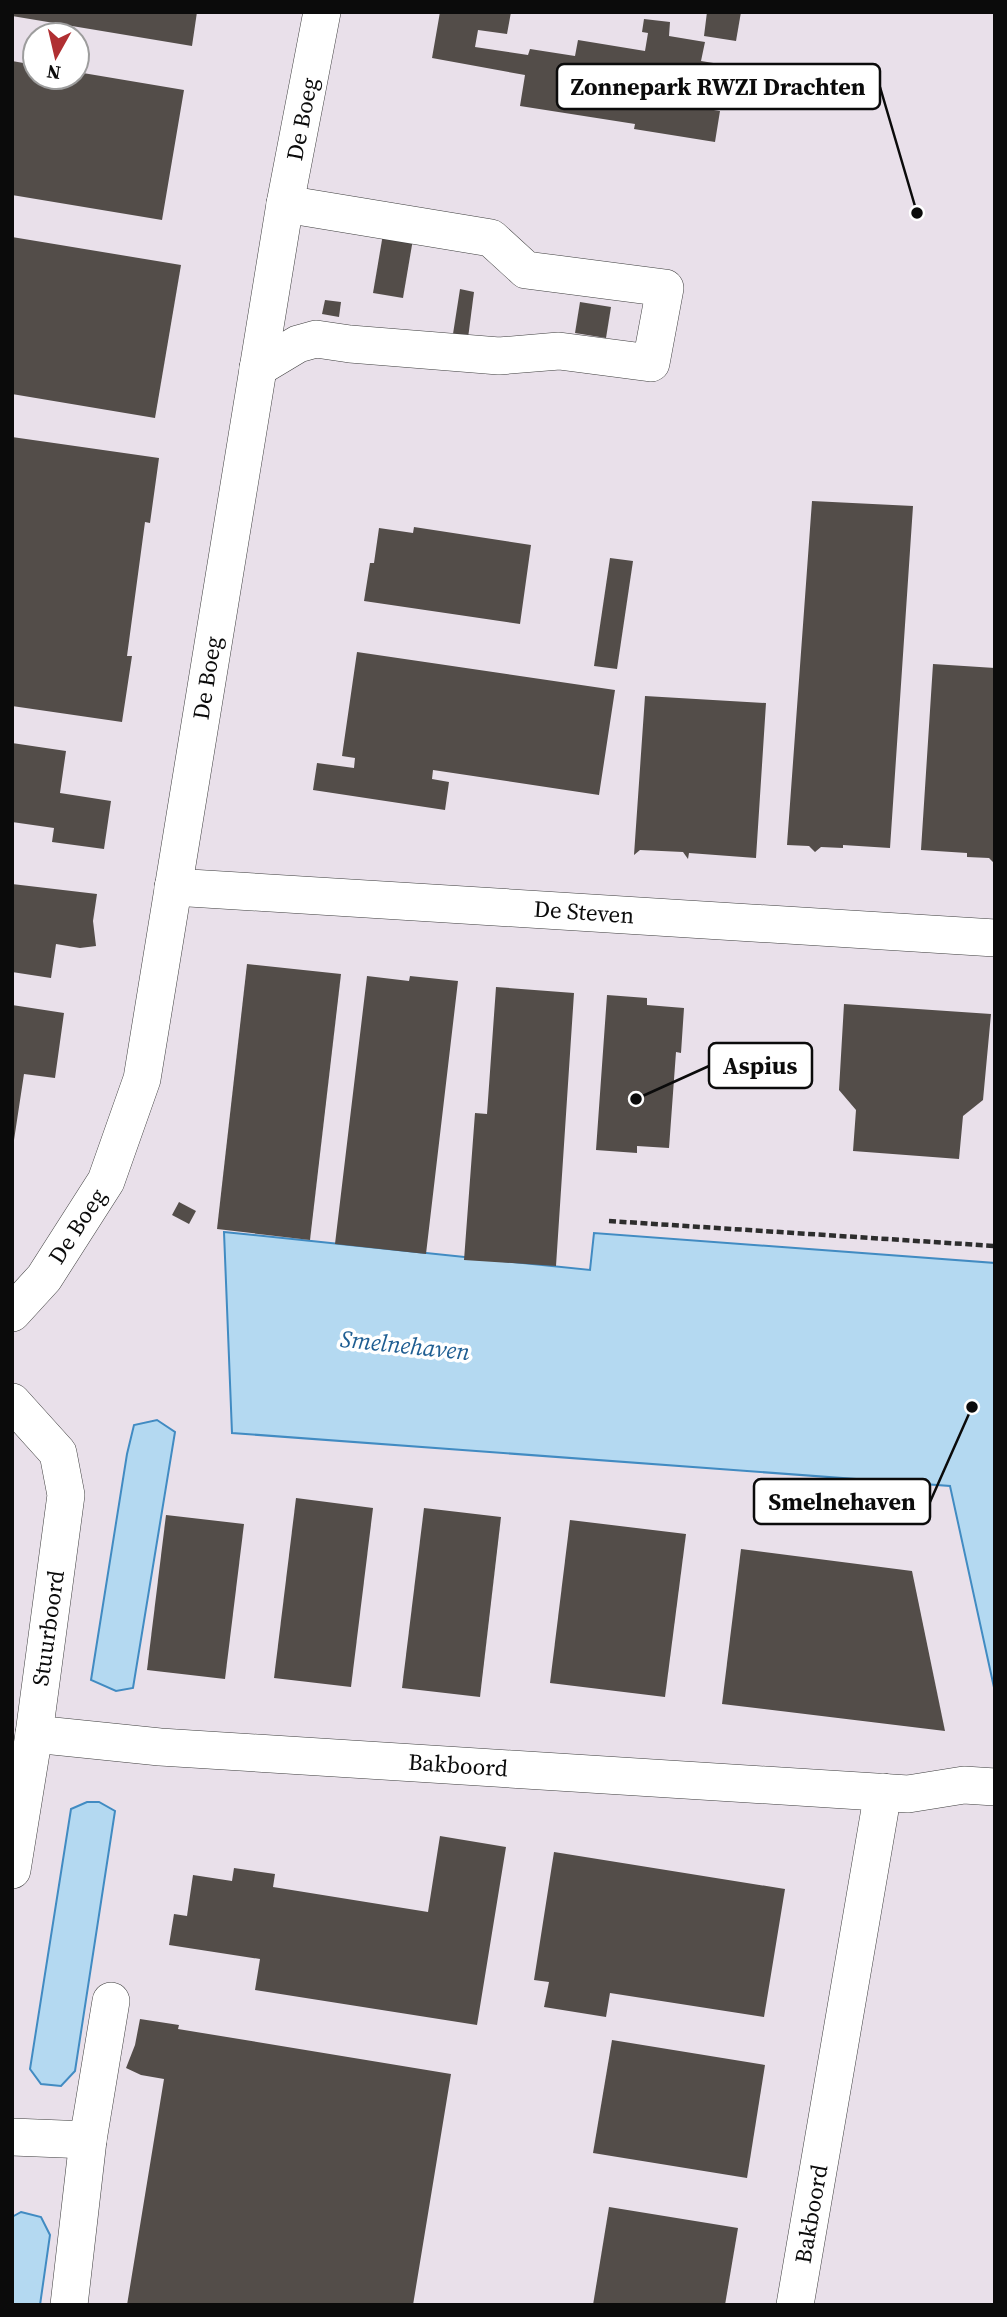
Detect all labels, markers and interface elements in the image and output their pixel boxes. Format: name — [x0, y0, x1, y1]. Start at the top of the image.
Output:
north arrow — [21, 21, 91, 91]
text: N — [45, 59, 62, 87]
callout: Zonnepark RWZI Drachten — [557, 64, 880, 109]
text: Zonnepark RWZI Drachten — [571, 70, 866, 103]
street label: De Boeg — [278, 75, 326, 163]
street label: De Boeg — [185, 634, 229, 722]
street label: De Steven — [533, 893, 635, 931]
callout: Aspius — [709, 1043, 812, 1088]
text: Aspius — [723, 1049, 797, 1082]
street label: De Boeg — [41, 1182, 113, 1270]
water label: Smelnehaven — [339, 1322, 472, 1368]
callout: Smelnehaven — [754, 1479, 930, 1524]
text: Smelnehaven — [768, 1485, 916, 1518]
street label: Stuurboord — [24, 1568, 72, 1688]
street label: Bakboord — [407, 1746, 509, 1784]
street label: Bakboord — [787, 2162, 835, 2266]

